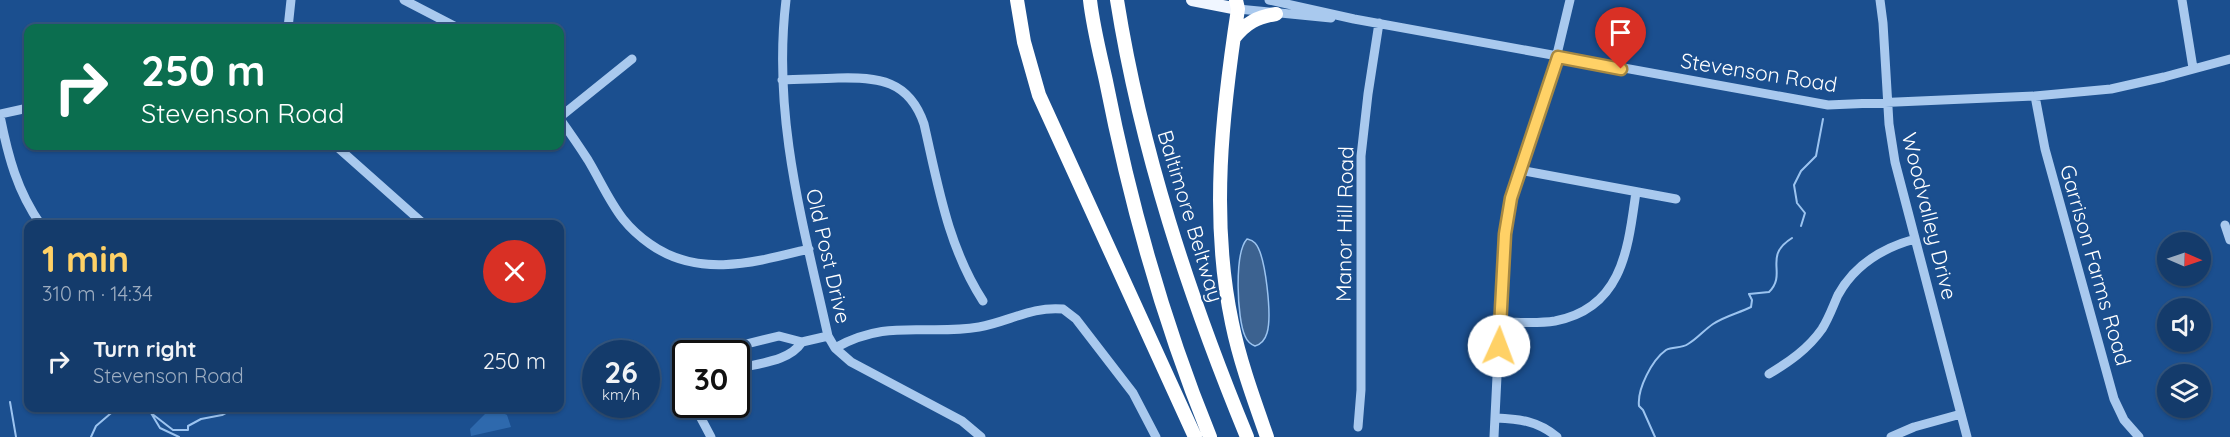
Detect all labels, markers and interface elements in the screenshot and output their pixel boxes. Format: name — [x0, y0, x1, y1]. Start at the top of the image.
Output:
pin — [1595, 7, 1646, 69]
icon: arrive — [1604, 16, 1637, 49]
text: 250 m — [141, 44, 265, 97]
street label: Stevenson Road — [1679, 47, 1839, 97]
icon: right — [42, 48, 120, 126]
text: Stevenson Road — [141, 96, 344, 130]
street label: Baltimore Beltway — [1152, 127, 1230, 305]
street label: Woodvalley Drive — [1897, 130, 1963, 302]
street label: Manor Hill Road — [1330, 146, 1358, 302]
street label: Garrison Farms Road — [2055, 162, 2137, 368]
street label: Old Post Drive — [801, 186, 857, 326]
north arrow — [2157, 232, 2211, 286]
map controls — [2157, 232, 2211, 418]
text: 1 min — [42, 236, 129, 281]
button: close — [483, 240, 546, 303]
text: 310 m · 14:34 — [42, 281, 153, 306]
button: sound — [2157, 298, 2211, 352]
position arrow — [1467, 314, 1531, 378]
text: Turn right — [93, 335, 197, 363]
speed limit sign: 30 — [672, 340, 750, 418]
icon: right — [42, 345, 75, 378]
text: 250 m — [483, 347, 546, 375]
text: 26 — [604, 353, 638, 391]
text: Stevenson Road — [93, 363, 244, 388]
button: layers — [2157, 364, 2211, 418]
text: km/h — [602, 385, 640, 404]

